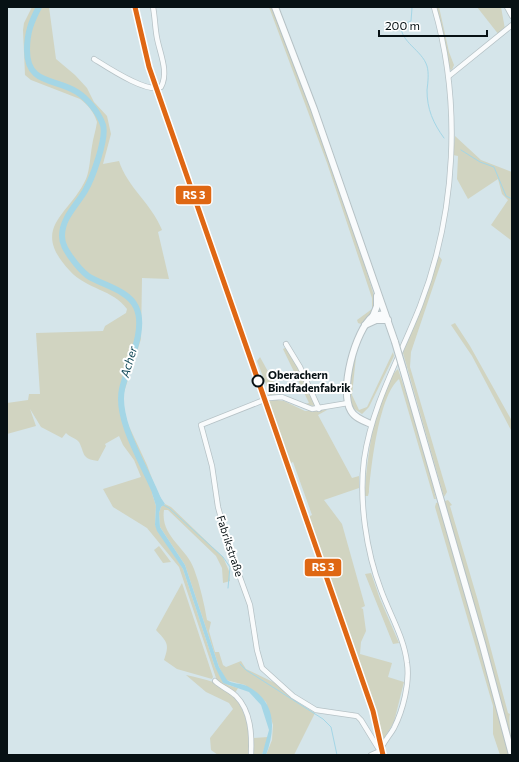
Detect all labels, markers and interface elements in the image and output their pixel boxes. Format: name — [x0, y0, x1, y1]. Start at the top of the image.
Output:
scale bar — [379, 12, 487, 38]
text: 200 m — [385, 18, 420, 32]
line badge: RS 3 — [175, 185, 212, 205]
text: RS 3 — [183, 188, 205, 201]
water label: Acher — [117, 343, 139, 380]
place label: Oberachern Bindfadenfabrik — [268, 368, 351, 394]
marker: Oberachern Bindfadenfabrik — [251, 374, 265, 388]
street label: Fabrikstraße — [214, 514, 247, 578]
line badge: RS 3 — [304, 558, 342, 577]
text: RS 3 — [312, 560, 334, 573]

